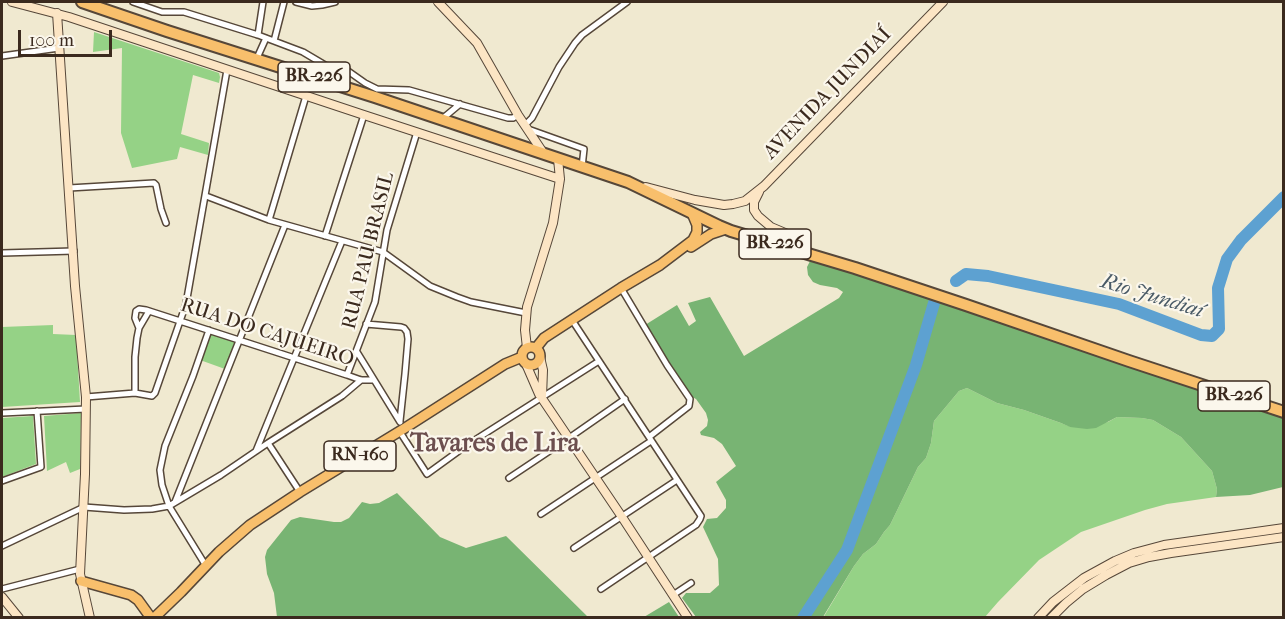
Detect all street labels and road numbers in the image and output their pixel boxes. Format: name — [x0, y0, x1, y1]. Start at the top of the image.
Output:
street label: AVENIDA JUNDIAÍ — [759, 23, 897, 165]
road number: BR-226 — [278, 62, 350, 92]
street label: RUA PAU BRASIL — [338, 170, 400, 332]
road number: BR-226 — [739, 229, 811, 259]
street label: RUA DO CAJUEIRO — [177, 294, 357, 372]
road number: BR-226 — [1198, 381, 1270, 411]
road number: RN-160 — [324, 441, 396, 471]

